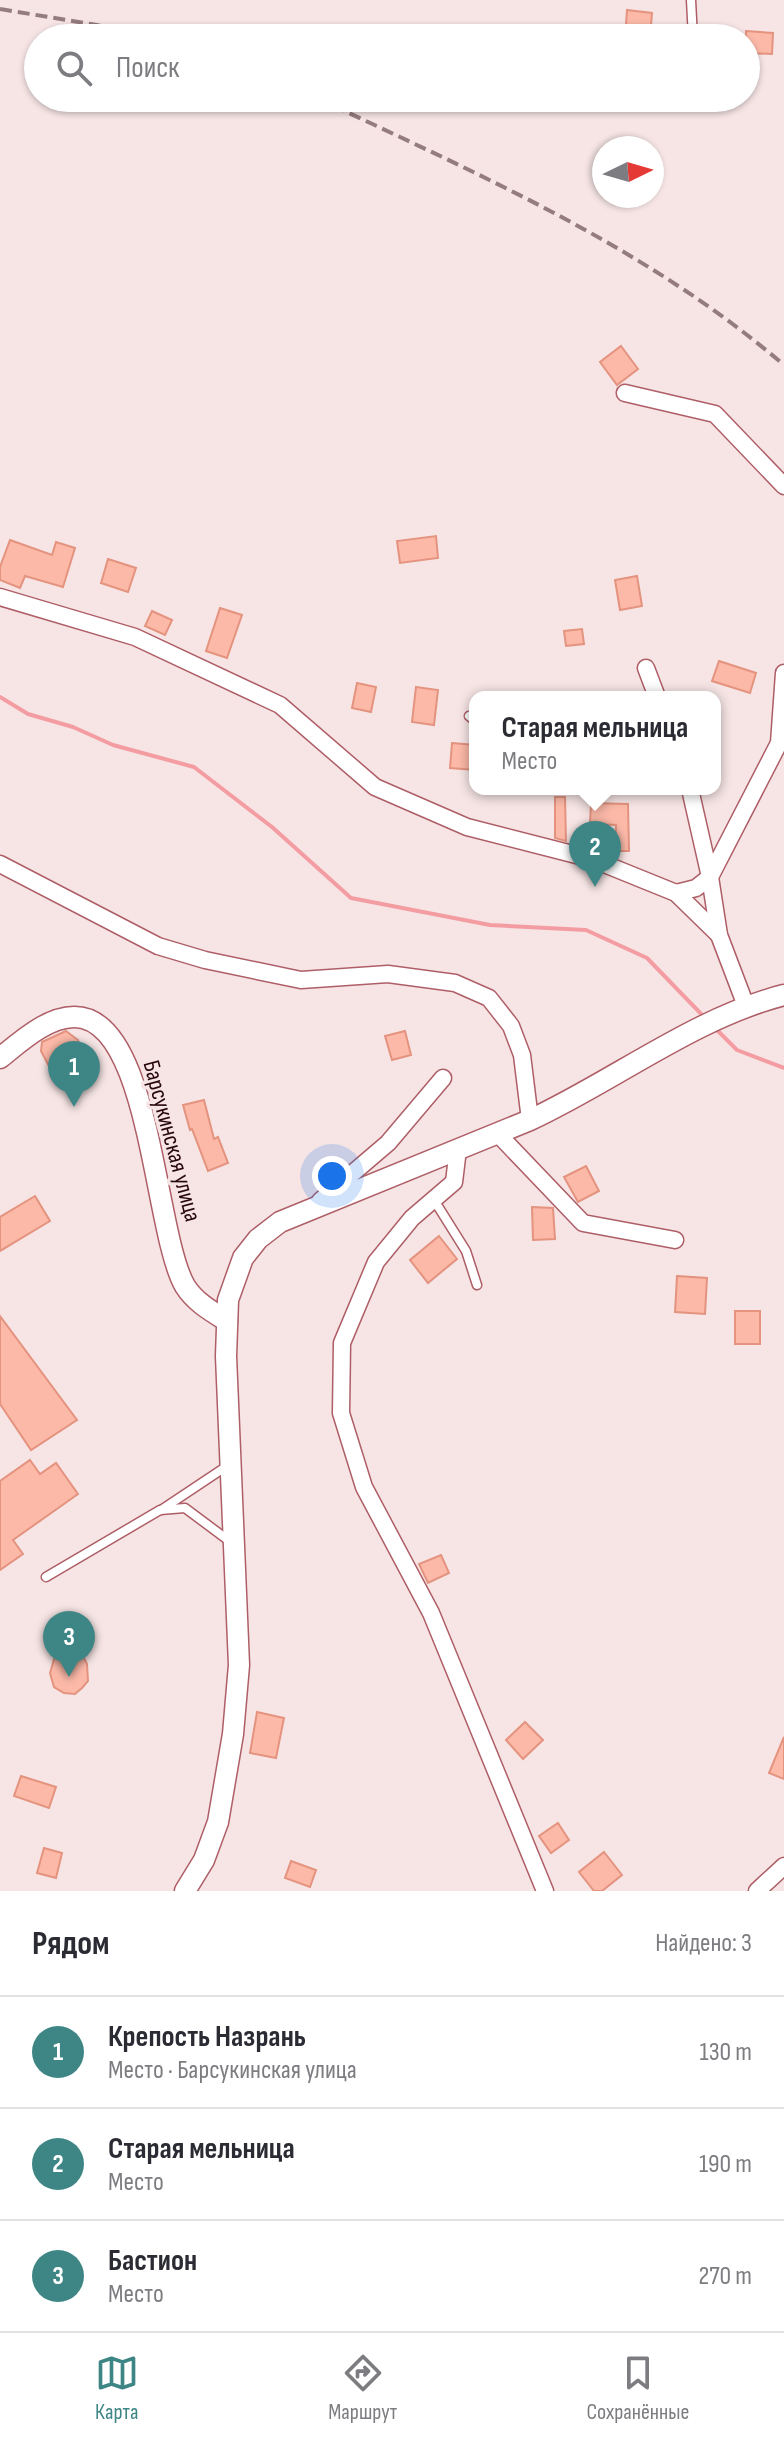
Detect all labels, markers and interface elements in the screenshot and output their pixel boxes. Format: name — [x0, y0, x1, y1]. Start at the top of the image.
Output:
search box — [24, 24, 760, 112]
icon: search — [52, 46, 96, 90]
text: Поиск — [116, 50, 179, 86]
north arrow — [592, 136, 664, 208]
popup — [469, 691, 721, 795]
text: Старая мельница — [502, 710, 688, 746]
text: Место — [502, 746, 557, 777]
pin: 2 — [569, 821, 621, 887]
pin: 1 — [48, 1041, 100, 1107]
street label: Барсукинская улица — [137, 1057, 207, 1225]
your location — [312, 1156, 352, 1196]
pin: 3 — [43, 1611, 95, 1677]
text: Рядом — [32, 1923, 110, 1964]
text: Найдено: 3 — [655, 1928, 752, 1959]
text: Крепость Назрань — [108, 2019, 306, 2055]
text: 1 — [53, 2037, 63, 2068]
text: 130 m — [700, 2037, 752, 2068]
text: Место · Барсукинская улица — [108, 2055, 357, 2086]
text: Старая мельница — [108, 2131, 295, 2167]
text: 2 — [52, 2149, 64, 2180]
text: 190 m — [699, 2149, 752, 2180]
text: Место — [108, 2167, 164, 2198]
text: Бастион — [108, 2243, 197, 2279]
text: 3 — [52, 2261, 64, 2292]
text: 270 m — [699, 2261, 752, 2292]
text: Место — [108, 2279, 164, 2310]
tab: Карта — [95, 2351, 139, 2426]
tab: Маршрут — [328, 2351, 397, 2426]
tab: Сохранённые — [587, 2351, 689, 2426]

